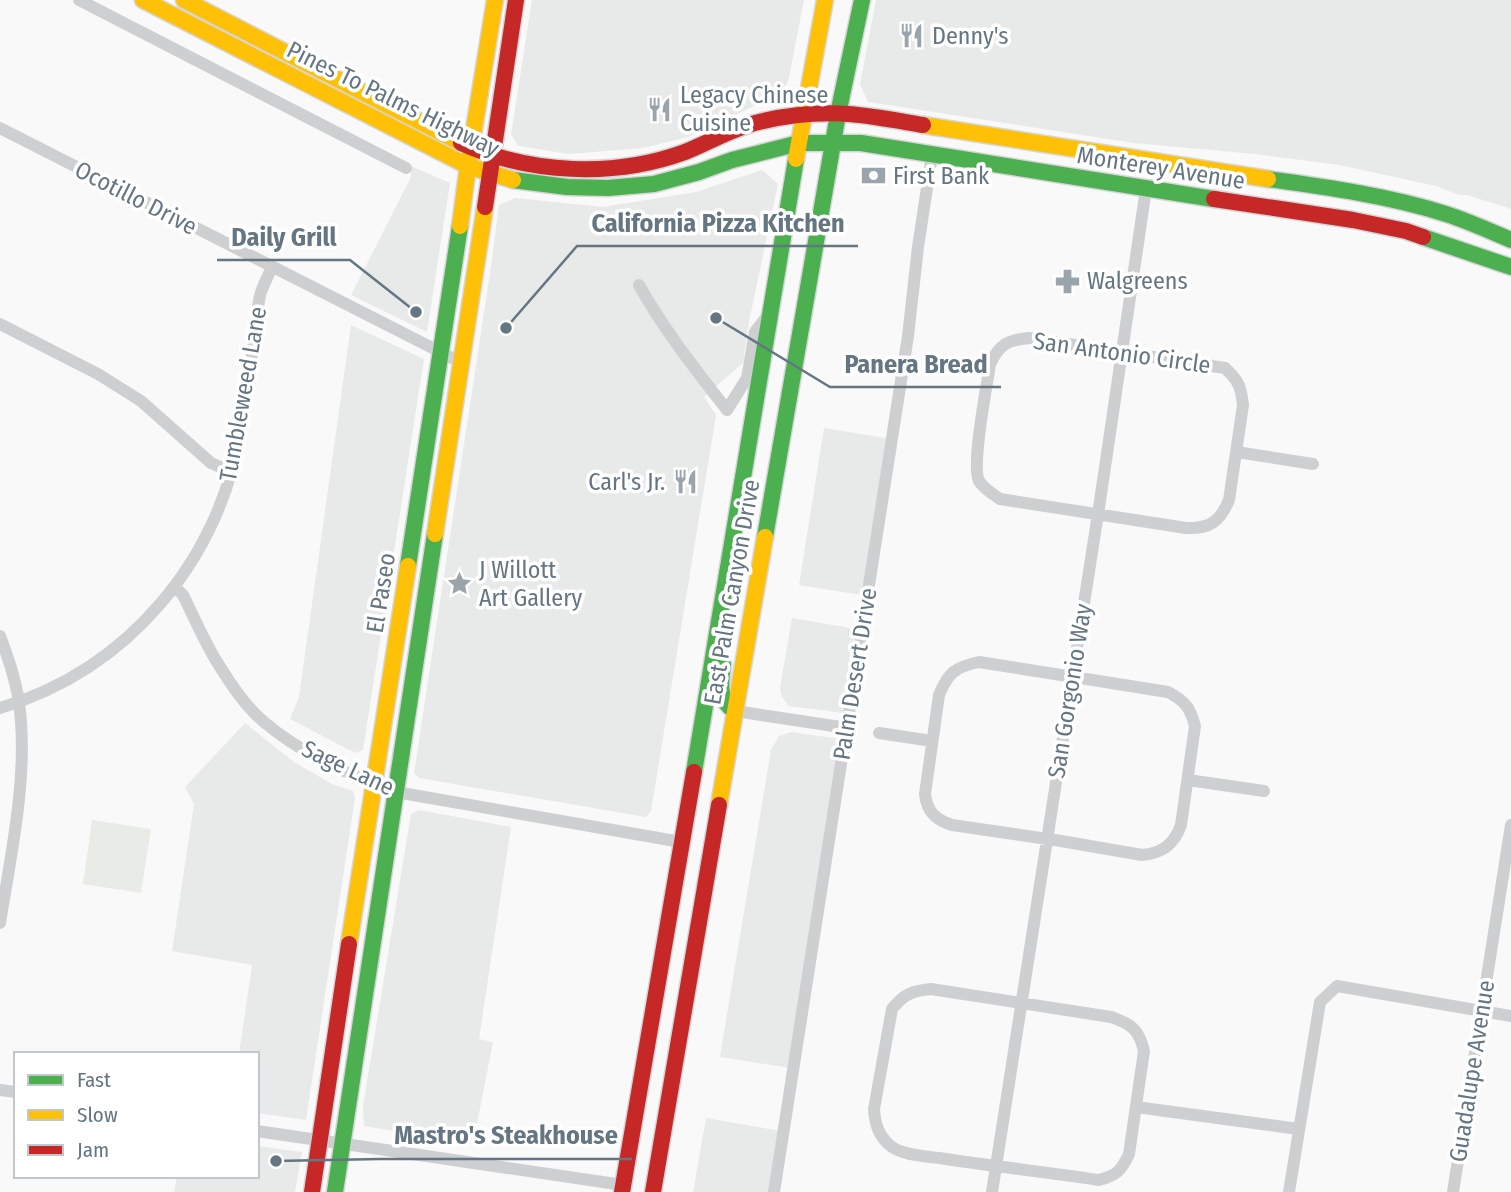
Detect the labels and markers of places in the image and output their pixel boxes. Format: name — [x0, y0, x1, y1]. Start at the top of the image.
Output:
restaurant icon: Denny's — [898, 22, 926, 50]
place label: Denny's — [932, 22, 1009, 50]
place label: Legacy Chinese Cuisine — [680, 81, 828, 137]
restaurant icon: Legacy Chinese Cuisine — [646, 95, 674, 123]
bank icon: First Bank — [859, 162, 887, 190]
place label: First Bank — [893, 162, 990, 190]
callout: California Pizza Kitchen — [577, 199, 858, 246]
callout: Daily Grill — [217, 213, 350, 260]
pharmacy icon: Walgreens — [1053, 267, 1081, 295]
place label: Walgreens — [1087, 267, 1188, 295]
callout: Panera Bread — [830, 340, 1001, 387]
place label: Carl's Jr. — [588, 468, 665, 496]
restaurant icon: Carl's Jr. — [671, 468, 699, 496]
place label: J Willott Art Gallery — [479, 556, 583, 612]
place icon: J Willott Art Gallery — [445, 570, 473, 598]
callout: Mastro's Steakhouse — [380, 1112, 632, 1159]

